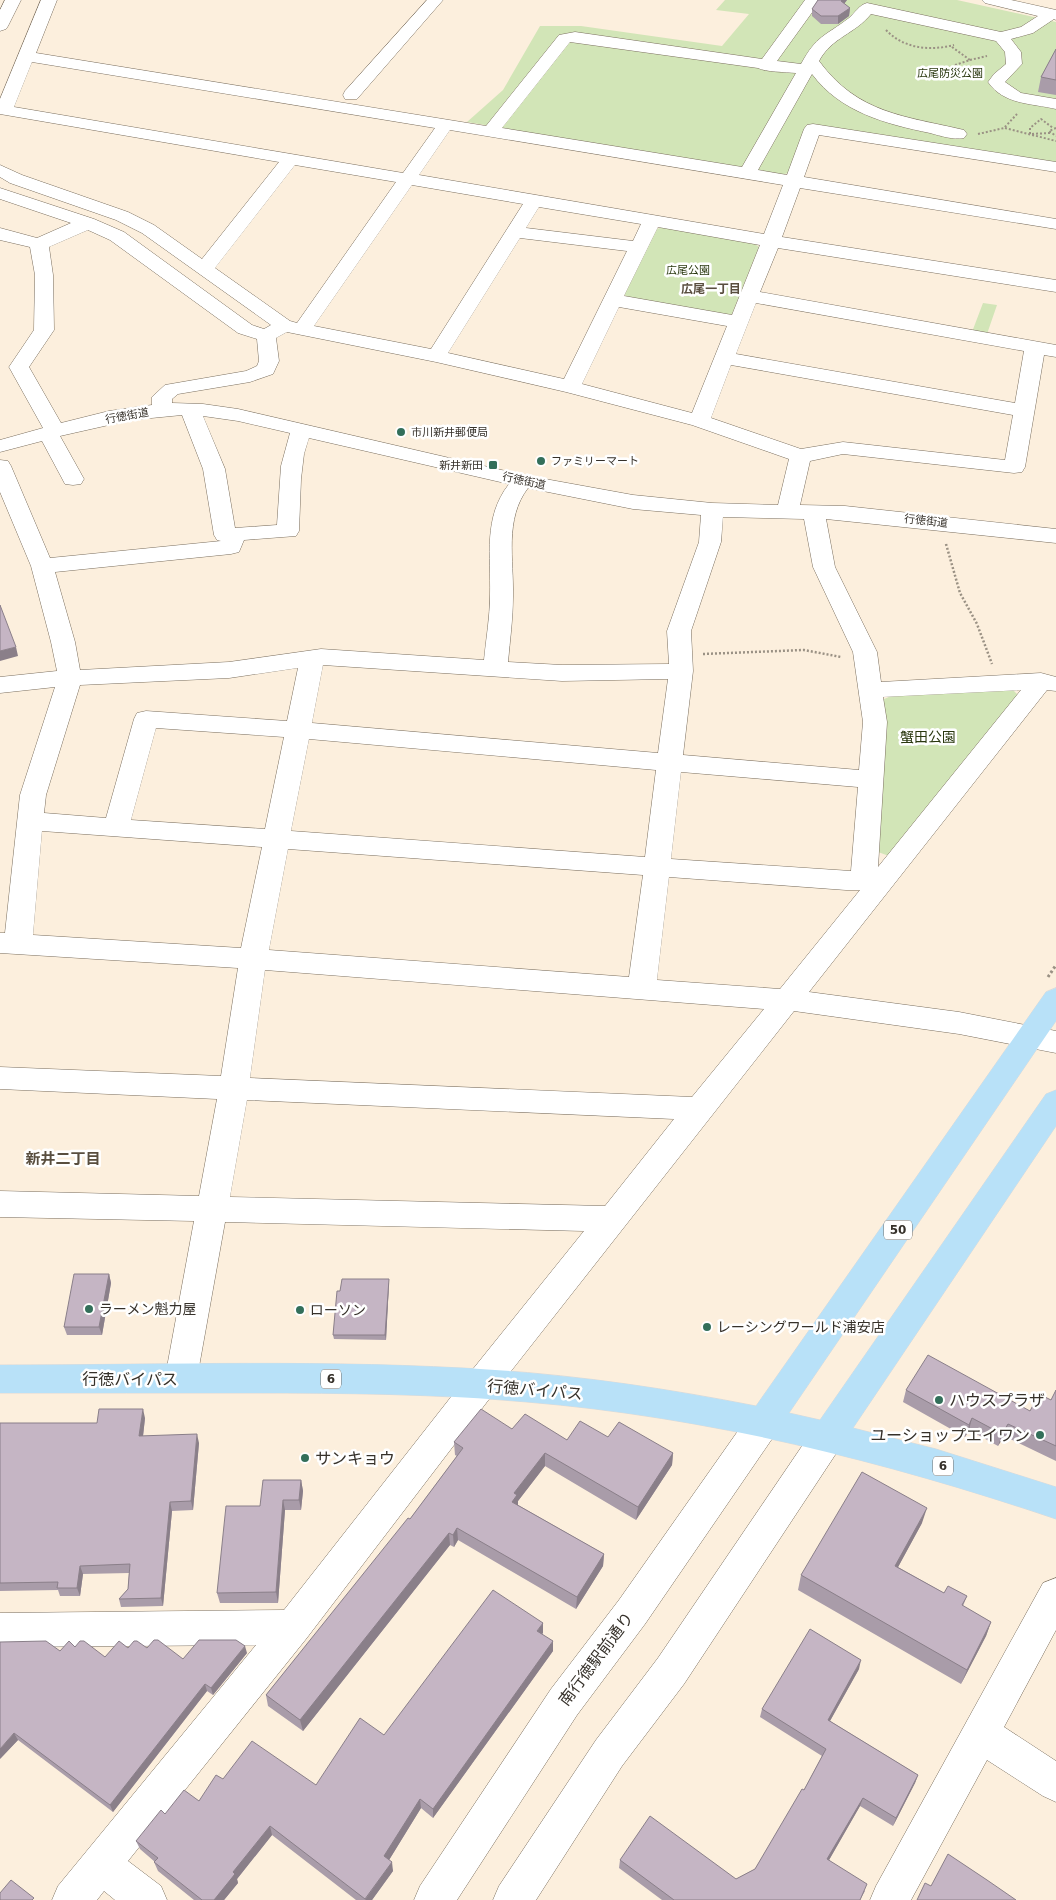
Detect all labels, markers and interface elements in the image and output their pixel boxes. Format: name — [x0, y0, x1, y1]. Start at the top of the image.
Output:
park label: 広尾防災公園 — [917, 67, 983, 80]
park label: 広尾公園 — [666, 264, 710, 277]
district label: 広尾一丁目 — [681, 282, 741, 296]
street label: 行徳街道 — [104, 406, 150, 426]
marker: 市川新井郵便局 — [395, 426, 407, 438]
place label: 市川新井郵便局 — [411, 426, 488, 439]
marker: ファミリーマート — [535, 455, 547, 467]
place label: ファミリーマート — [551, 455, 639, 468]
place label: 新井新田 — [439, 459, 483, 472]
marker: 新井新田 — [487, 459, 499, 471]
street label: 行徳街道 — [501, 470, 547, 492]
street label: 行徳街道 — [903, 512, 949, 530]
park label: 蟹田公園 — [900, 729, 956, 745]
district label: 新井二丁目 — [25, 1150, 101, 1168]
road number: 50 — [884, 1220, 912, 1240]
place label: ラーメン魁力屋 — [99, 1301, 196, 1317]
place label: ローソン — [310, 1302, 366, 1318]
marker: ラーメン魁力屋 — [83, 1303, 95, 1315]
marker: ローソン — [294, 1304, 306, 1316]
place label: レーシングワールド浦安店 — [717, 1319, 885, 1335]
marker: レーシングワールド浦安店 — [701, 1321, 713, 1333]
street label: 行徳バイパス — [82, 1370, 178, 1389]
road number: 6 — [321, 1370, 341, 1388]
street label: 行徳バイパス — [487, 1376, 583, 1404]
place label: ハウスプラザ — [949, 1391, 1045, 1410]
marker: ハウスプラザ — [933, 1394, 945, 1406]
place label: ユーショップエイワン — [870, 1426, 1030, 1445]
marker: ユーショップエイワン — [1034, 1429, 1046, 1441]
place label: サンキョウ — [315, 1449, 395, 1468]
marker: サンキョウ — [299, 1452, 311, 1464]
road number: 6 — [933, 1456, 953, 1475]
street label: 南行徳駅前通り — [555, 1609, 637, 1709]

